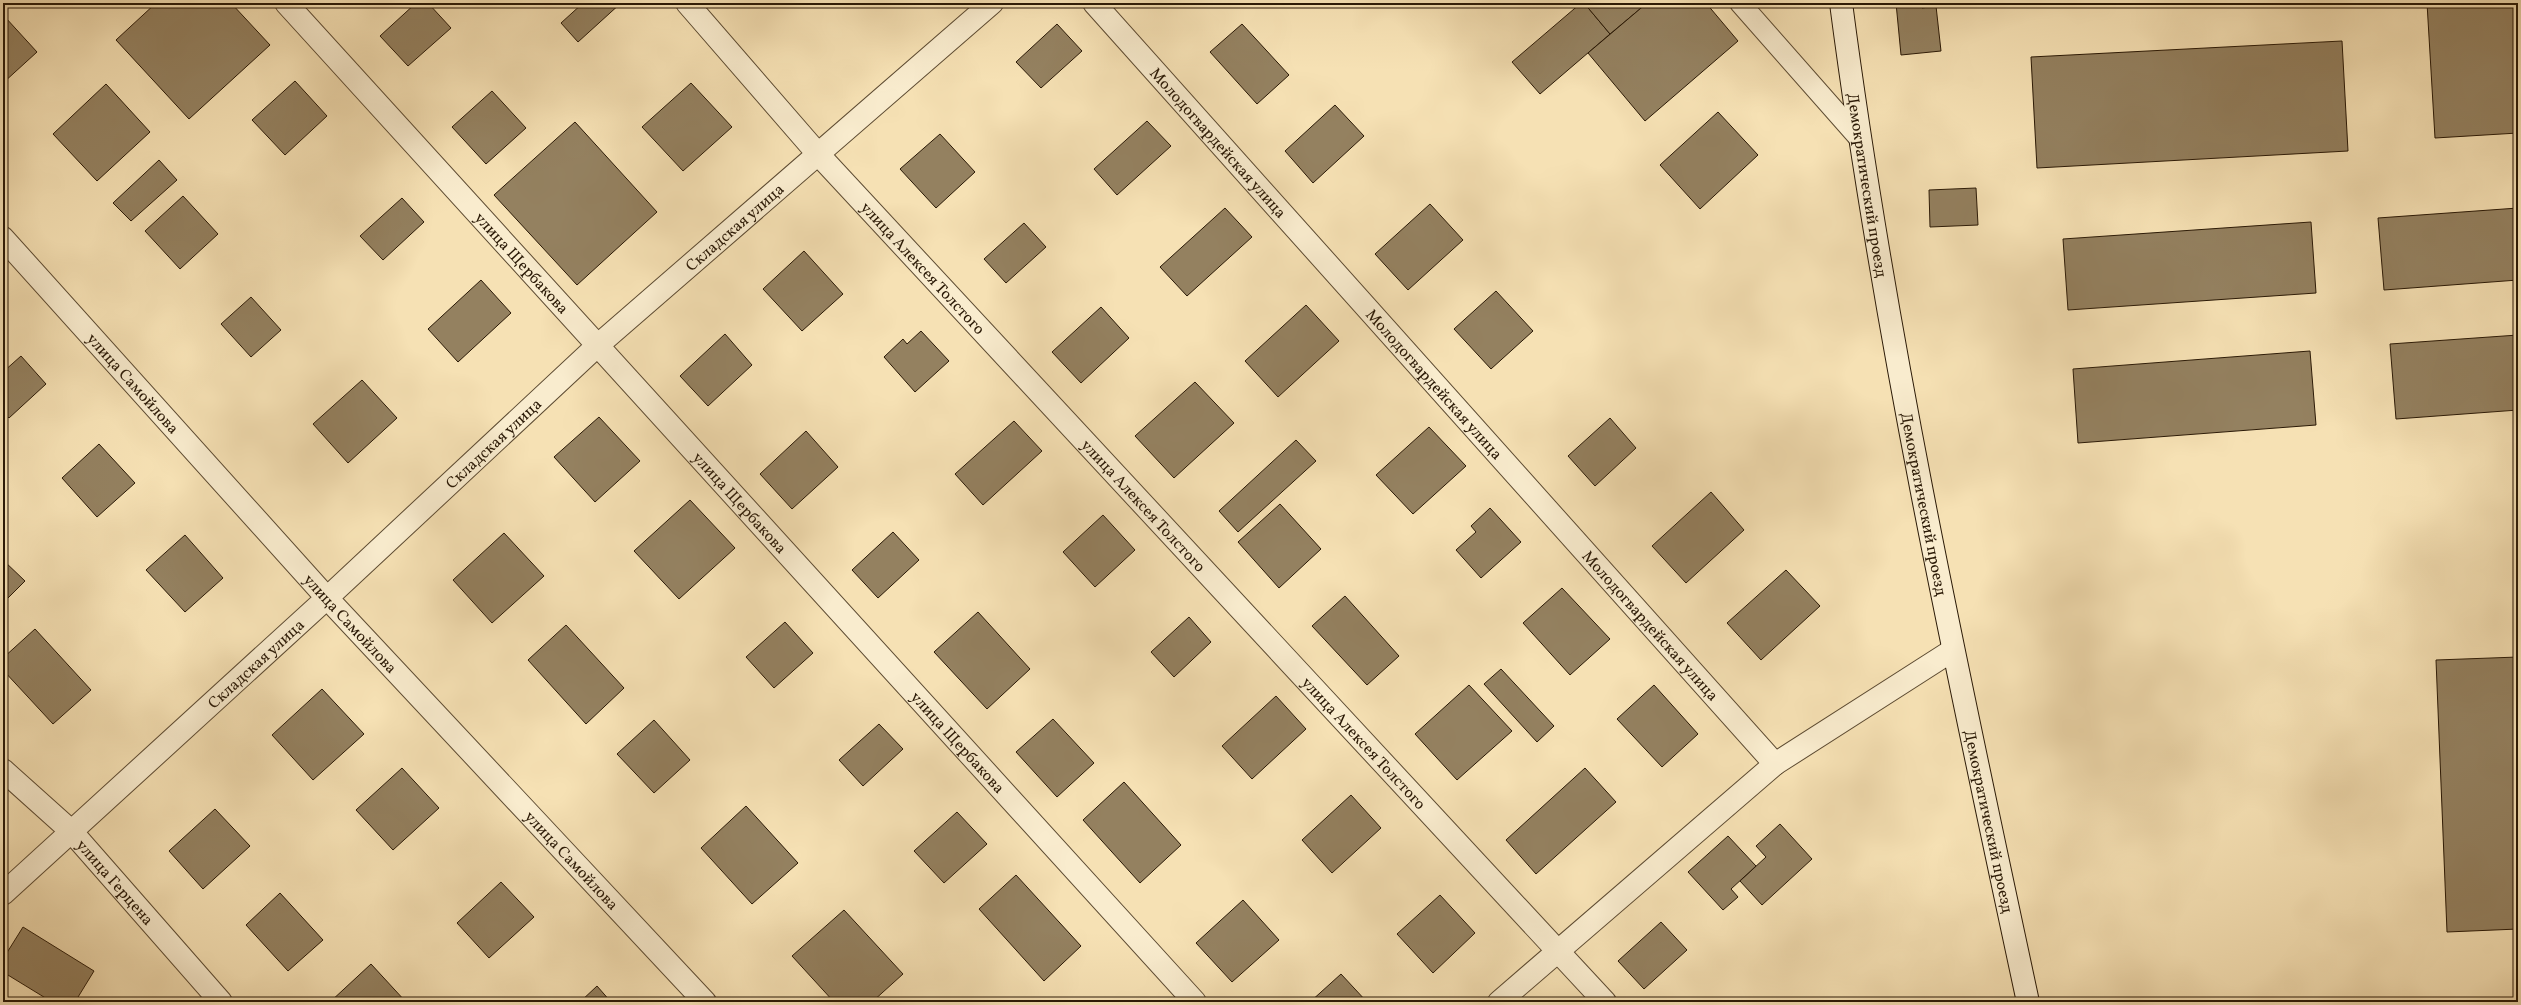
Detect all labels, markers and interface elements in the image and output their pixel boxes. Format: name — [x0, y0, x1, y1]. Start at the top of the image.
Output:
street label: Молодогвардейская улица — [1144, 64, 1291, 224]
street label: Демократический проезд — [1841, 92, 1892, 279]
street label: Складская улица — [682, 179, 790, 277]
street label: улица Алексея Толстого — [855, 198, 989, 340]
street label: улица Щербакова — [469, 208, 573, 320]
street label: Молодогвардейская улица — [1360, 305, 1507, 465]
street label: улица Самойлова — [81, 329, 183, 440]
street label: Складская улица — [442, 394, 547, 495]
street label: Демократический проезд — [1894, 411, 1951, 598]
street label: улица Алексея Толстого — [1075, 435, 1210, 578]
street label: улица Щербакова — [687, 448, 791, 559]
street label: Молодогвардейская улица — [1576, 546, 1723, 707]
street label: улица Самойлова — [297, 570, 401, 679]
street label: Складская улица — [204, 615, 310, 715]
street label: улица Алексея Толстого — [1296, 673, 1430, 815]
street label: улица Щербакова — [905, 687, 1009, 799]
street label: Демократический проезд — [1957, 728, 2018, 915]
street label: улица Самойлова — [519, 807, 623, 916]
street label: улица Герцена — [70, 835, 158, 931]

